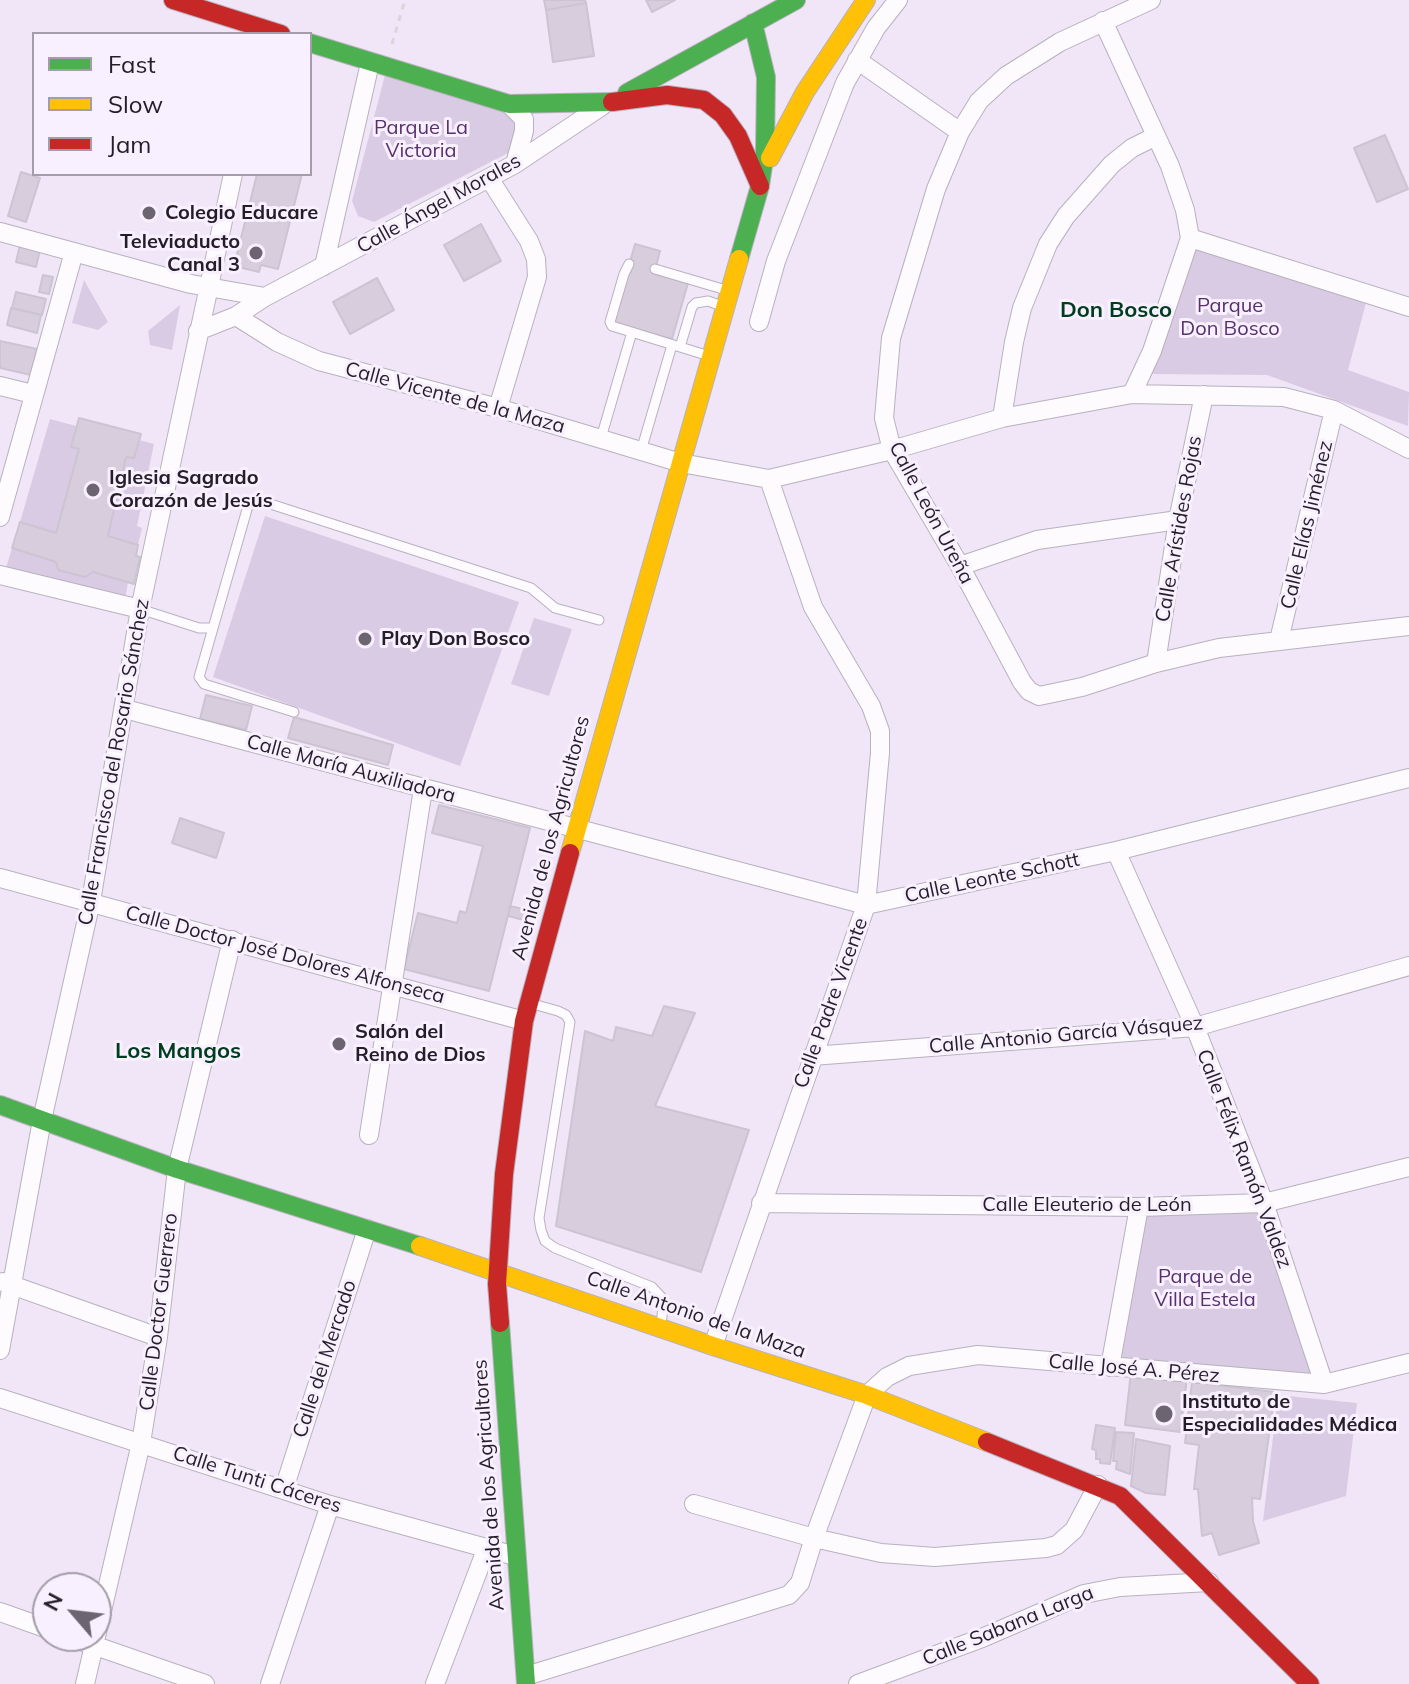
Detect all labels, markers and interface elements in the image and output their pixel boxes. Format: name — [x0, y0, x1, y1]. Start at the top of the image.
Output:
legend — [32, 32, 312, 176]
text: Fast — [108, 49, 156, 79]
text: Slow — [108, 89, 163, 119]
park label: Parque La Victoria — [374, 116, 468, 163]
text: Jam — [108, 129, 151, 159]
street label: Calle Ángel Morales — [353, 149, 525, 259]
place label: Colegio Educare — [165, 201, 318, 225]
marker: Colegio Educare — [140, 204, 158, 222]
place label: Televiaducto Canal 3 — [120, 230, 240, 277]
marker: Televiaducto Canal 3 — [247, 244, 265, 262]
park label: Parque Don Bosco — [1180, 294, 1280, 341]
district label: Don Bosco — [1060, 297, 1172, 323]
street label: Calle Vicente de la Maza — [342, 357, 568, 439]
street label: Calle Arístides Rojas — [1151, 434, 1207, 624]
street label: Calle León Ureña — [883, 438, 979, 588]
street label: Calle Elías Jiménez — [1276, 438, 1338, 612]
place label: Iglesia Sagrado Corazón de Jesús — [109, 466, 273, 513]
marker: Iglesia Sagrado Corazón de Jesús — [84, 481, 102, 499]
street label: Calle Francisco del Rosario Sánchez — [73, 597, 155, 927]
place label: Play Don Bosco — [381, 627, 530, 651]
marker: Play Don Bosco — [356, 630, 374, 648]
street label: Avenida de los Agricultores — [507, 713, 595, 963]
street label: Calle María Auxiliadora — [244, 730, 458, 808]
street label: Calle Leonte Schott — [902, 848, 1082, 908]
street label: Calle Doctor José Dolores Alfonseca — [123, 901, 447, 1009]
street label: Calle Padre Vicente — [789, 915, 873, 1091]
street label: Calle Antonio García Vásquez — [928, 1011, 1204, 1059]
place label: Salón del Reino de Dios — [355, 1020, 485, 1067]
marker: Salón del Reino de Dios — [330, 1035, 348, 1053]
district label: Los Mangos — [115, 1038, 241, 1064]
street label: Calle Félix Ramón Valdez — [1191, 1046, 1297, 1272]
street label: Calle Eleuterio de León — [982, 1193, 1192, 1217]
street label: Calle Doctor Guerrero — [135, 1212, 183, 1412]
park label: Parque de Villa Estela — [1154, 1265, 1256, 1312]
street label: Calle Antonio de la Maza — [583, 1266, 809, 1364]
street label: Calle del Mercado — [288, 1277, 362, 1441]
street label: Calle José A. Pérez — [1047, 1350, 1221, 1388]
street label: Avenida de los Agricultores — [468, 1359, 510, 1611]
place label: Instituto de Especialidades Médica — [1182, 1390, 1397, 1437]
marker: Instituto de Especialidades Médica — [1153, 1403, 1175, 1425]
street label: Calle Tunti Cáceres — [170, 1441, 344, 1519]
north arrow — [32, 1572, 112, 1652]
street label: Calle Sabana Larga — [919, 1581, 1097, 1671]
text: N — [36, 1588, 69, 1616]

